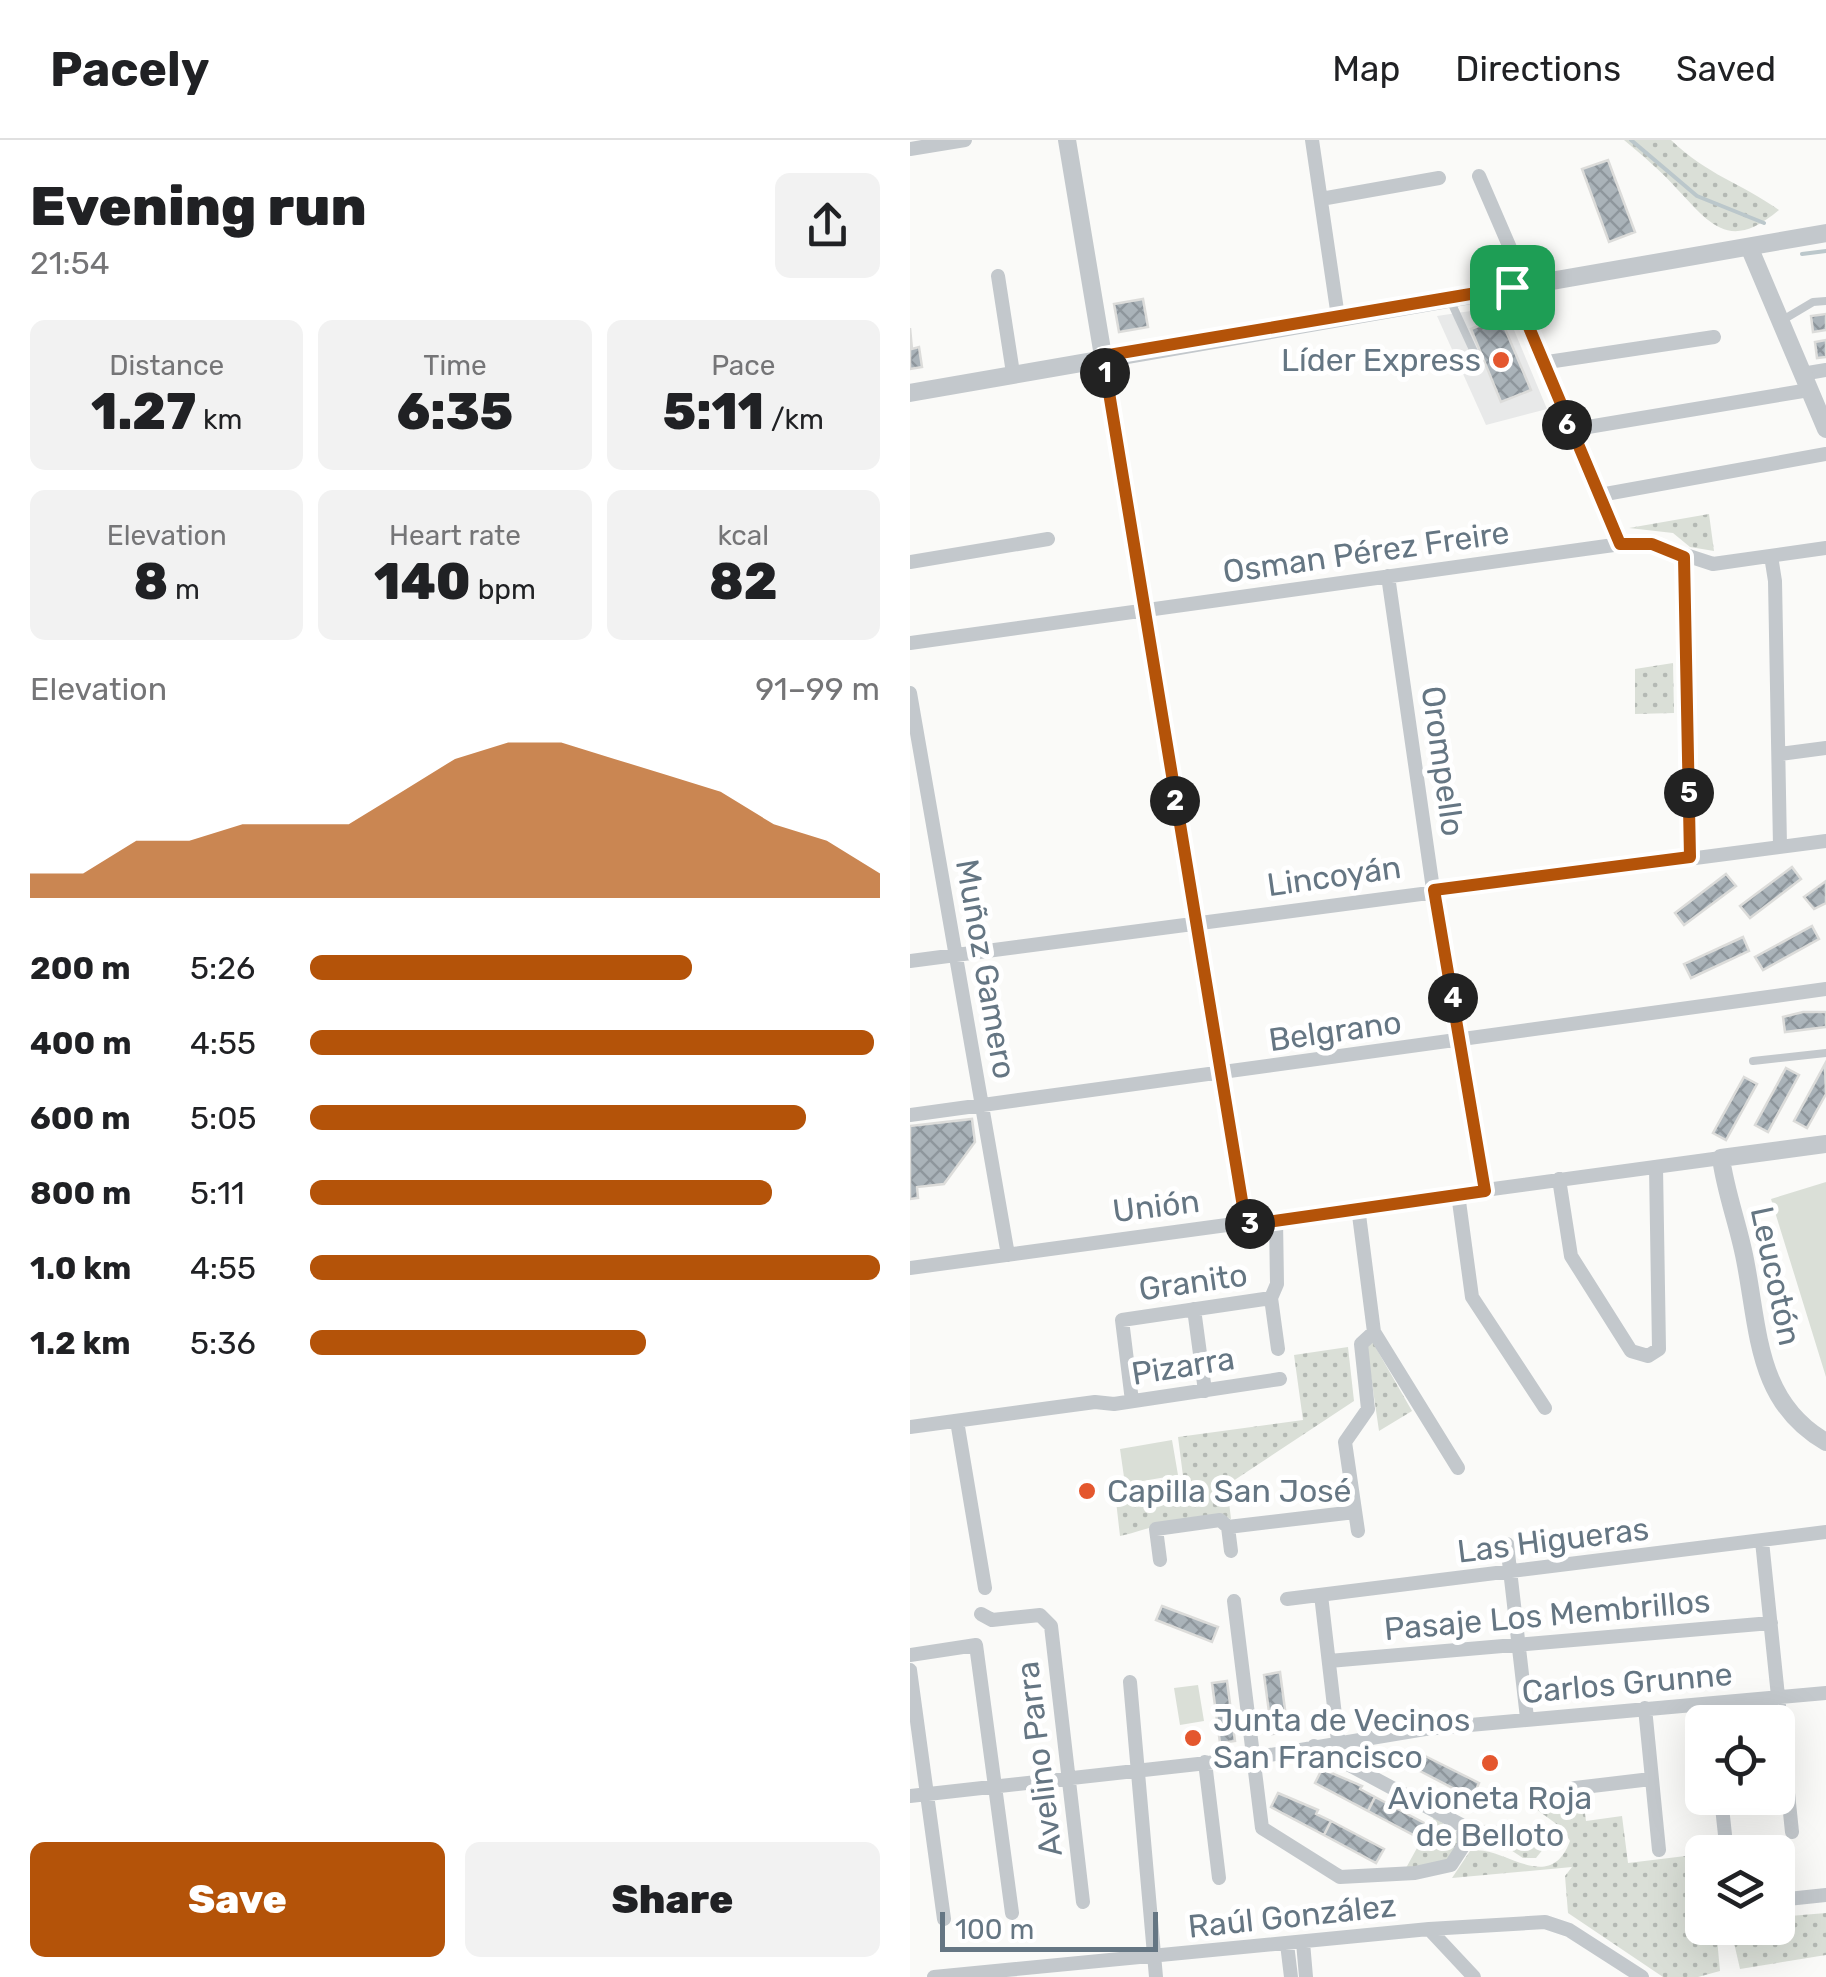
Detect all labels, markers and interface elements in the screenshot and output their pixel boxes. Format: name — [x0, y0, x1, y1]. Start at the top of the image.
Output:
text: Pacely — [50, 41, 209, 98]
text: Map — [1332, 48, 1400, 90]
text: Directions — [1455, 48, 1621, 90]
text: Saved — [1676, 48, 1776, 90]
button: share — [775, 173, 880, 278]
text: Evening run — [30, 174, 367, 239]
text: 21:54 — [30, 244, 110, 282]
pin — [1470, 245, 1555, 330]
icon: arrive — [1485, 260, 1540, 315]
place label: Líder Express — [1281, 341, 1481, 379]
pin: 1 — [1080, 348, 1130, 398]
text: Distance — [109, 349, 224, 382]
text: Time — [423, 349, 487, 382]
text: Pace — [711, 349, 775, 382]
marker: Líder Express — [1490, 349, 1512, 371]
text: 1 — [1098, 356, 1112, 389]
text: 1.27 — [91, 382, 196, 442]
text: 6:35 — [397, 382, 513, 442]
text: 5:11 — [663, 382, 764, 442]
pin: 6 — [1542, 400, 1592, 450]
text: km — [196, 403, 242, 436]
text: /km — [764, 403, 824, 436]
text: 6 — [1558, 408, 1576, 441]
street label: Osman Pérez Freire — [1220, 513, 1512, 591]
text: Elevation — [107, 519, 227, 552]
text: Heart rate — [389, 519, 521, 552]
text: kcal — [718, 519, 769, 552]
text: 8 — [133, 552, 168, 612]
text: 140 — [374, 552, 471, 612]
text: 82 — [709, 552, 778, 612]
text: m — [168, 573, 200, 606]
text: bpm — [471, 573, 536, 606]
text: Elevation — [30, 670, 167, 708]
text: 91–99 m — [755, 670, 880, 708]
street label: Orompello — [1414, 683, 1472, 839]
pin: 5 — [1664, 768, 1714, 818]
pin: 2 — [1150, 776, 1200, 826]
text: 5 — [1680, 776, 1698, 809]
text: 2 — [1166, 784, 1184, 817]
street label: Lincoyán — [1265, 848, 1403, 904]
street label: Muñoz Gamero — [948, 856, 1024, 1082]
text: 200 m — [30, 949, 130, 987]
text: 5:26 — [190, 949, 255, 987]
pin: 4 — [1428, 973, 1478, 1023]
text: 4 — [1443, 981, 1463, 1014]
street label: Belgrano — [1266, 1003, 1404, 1059]
text: 400 m — [30, 1024, 132, 1062]
text: 4:55 — [190, 1024, 256, 1062]
text: 600 m — [30, 1099, 130, 1137]
text: 5:05 — [190, 1099, 257, 1137]
text: 800 m — [30, 1174, 131, 1212]
text: 5:11 — [190, 1174, 245, 1212]
street label: Unión — [1110, 1182, 1202, 1230]
pin: 3 — [1225, 1199, 1275, 1249]
street label: Leucotón — [1743, 1203, 1809, 1349]
text: 3 — [1241, 1207, 1259, 1240]
text: 1.0 km — [30, 1249, 131, 1287]
text: 4:55 — [190, 1249, 256, 1287]
street label: Granito — [1136, 1256, 1250, 1308]
text: 1.2 km — [30, 1324, 131, 1362]
text: 5:36 — [190, 1324, 256, 1362]
street label: Pizarra — [1129, 1339, 1237, 1393]
place label: Capilla San José — [1107, 1472, 1352, 1510]
marker: Capilla San José — [1076, 1480, 1098, 1502]
street label: Las Higueras — [1455, 1509, 1651, 1571]
street label: Pasaje Los Membrillos — [1382, 1582, 1712, 1648]
street label: Carlos Grunne — [1520, 1655, 1734, 1711]
street label: Avelino Parra — [1008, 1659, 1070, 1859]
place label: Junta de Vecinos San Francisco — [1213, 1701, 1470, 1776]
map controls — [1685, 1705, 1795, 1945]
button: locate — [1685, 1705, 1795, 1815]
marker: Junta de Vecinos San Francisco — [1182, 1727, 1204, 1749]
marker: Avioneta Roja de Belloto — [1479, 1752, 1501, 1774]
place label: Avioneta Roja de Belloto — [1388, 1779, 1592, 1854]
button: layers — [1685, 1835, 1795, 1945]
button: Save — [30, 1842, 445, 1957]
button: Share — [465, 1842, 880, 1957]
street label: Raúl González — [1186, 1886, 1398, 1946]
scale bar — [940, 1907, 1158, 1952]
text: 100 m — [955, 1913, 1034, 1946]

